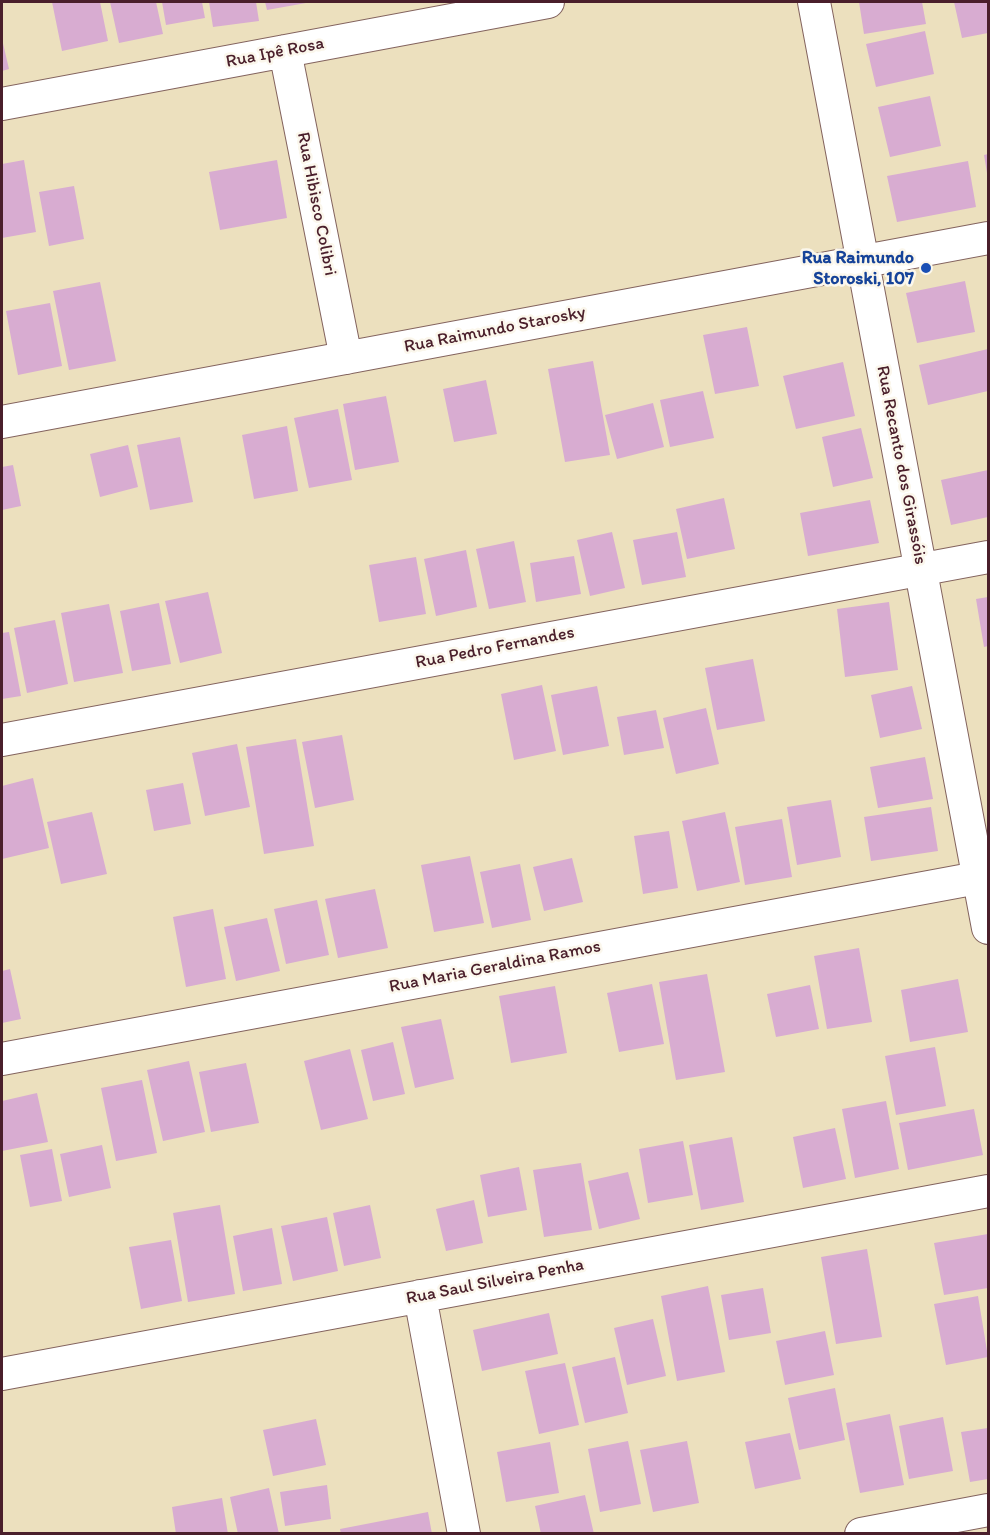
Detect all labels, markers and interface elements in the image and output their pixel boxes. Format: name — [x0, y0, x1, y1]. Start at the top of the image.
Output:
street label: Rua Ipê Rosa — [224, 33, 326, 73]
street label: Rua Hibisco Colibri — [291, 130, 341, 278]
place label: Rua Raimundo Storoski, 107 — [802, 247, 914, 290]
marker: Rua Raimundo Storoski, 107 — [919, 261, 933, 275]
street label: Rua Raimundo Starosky — [402, 302, 588, 358]
street label: Rua Recanto dos Girassóis — [871, 364, 931, 566]
street label: Rua Pedro Fernandes — [414, 622, 576, 674]
street label: Rua Maria Geraldina Ramos — [387, 936, 603, 998]
street label: Rua Saul Silveira Penha — [404, 1254, 586, 1310]

